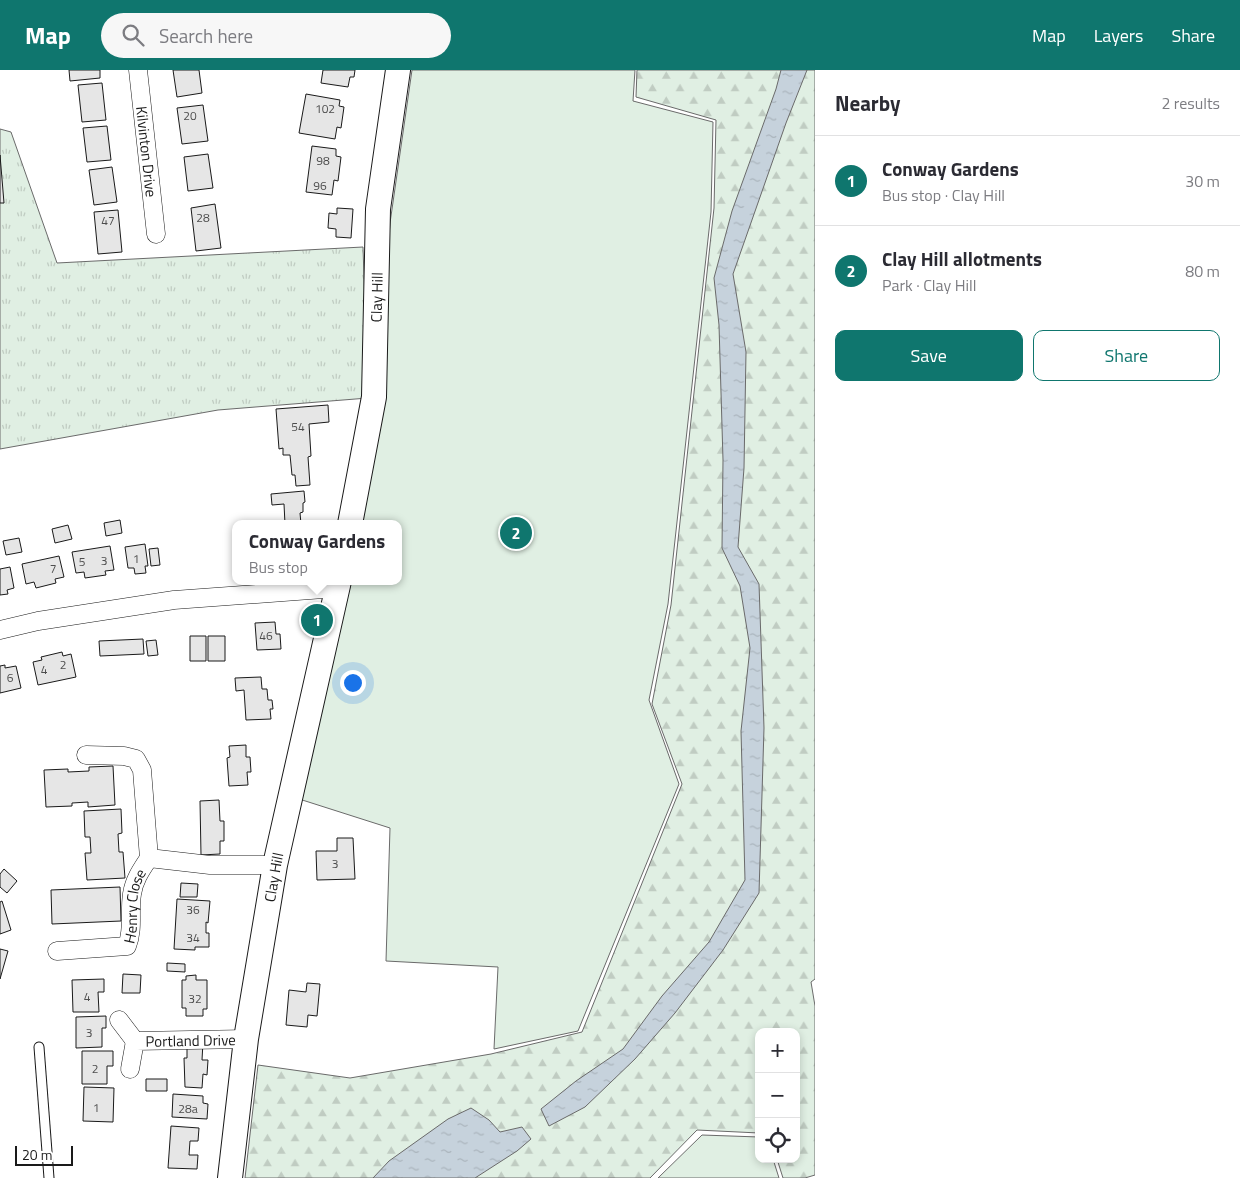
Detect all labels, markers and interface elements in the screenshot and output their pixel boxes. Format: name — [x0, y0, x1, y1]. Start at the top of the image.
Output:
search box — [101, 13, 451, 58]
text: Map — [25, 17, 71, 53]
icon: search — [119, 21, 147, 49]
text: Search here — [159, 21, 253, 50]
text: Map — [1032, 22, 1066, 49]
text: Layers — [1094, 22, 1143, 49]
text: Share — [1171, 22, 1215, 49]
text: Nearby — [835, 87, 900, 119]
text: 2 results — [1161, 91, 1220, 115]
house number: 102 — [315, 99, 335, 118]
street label: Kilvinton Drive — [131, 105, 163, 198]
house number: 20 — [183, 106, 197, 125]
house number: 98 — [316, 151, 330, 170]
text: Conway Gardens — [882, 154, 1019, 183]
text: 1 — [847, 169, 855, 193]
text: 30 m — [1185, 169, 1220, 193]
house number: 96 — [313, 176, 327, 195]
text: Bus stop · Clay Hill — [882, 183, 1005, 207]
house number: 28 — [196, 208, 210, 227]
house number: 47 — [101, 211, 115, 230]
text: Clay Hill allotments — [882, 244, 1042, 273]
text: 2 — [847, 259, 855, 283]
text: 80 m — [1185, 259, 1220, 283]
street label: Clay Hill — [364, 272, 388, 323]
text: Park · Clay Hill — [882, 273, 976, 297]
button: Save — [835, 330, 1023, 381]
button: Share — [1033, 330, 1220, 381]
house number: 54 — [291, 417, 305, 436]
pin: 2 — [500, 514, 532, 552]
popup — [232, 520, 402, 585]
text: Conway Gardens — [249, 526, 385, 555]
house number: 1 — [133, 549, 139, 568]
house number: 3 — [101, 551, 107, 570]
house number: 5 — [79, 552, 86, 571]
text: Bus stop — [249, 555, 308, 579]
house number: 7 — [50, 559, 56, 578]
pin: 1 — [301, 601, 333, 639]
house number: 46 — [259, 626, 273, 645]
house number: 2 — [60, 655, 66, 674]
house number: 4 — [41, 660, 48, 679]
house number: 6 — [7, 668, 14, 687]
your location — [340, 670, 366, 696]
street label: Clay Hill — [258, 850, 289, 904]
house number: 3 — [332, 854, 338, 873]
street label: Henry Close — [117, 864, 151, 946]
house number: 36 — [186, 900, 200, 919]
house number: 34 — [186, 928, 200, 947]
house number: 4 — [84, 987, 91, 1006]
house number: 32 — [188, 989, 202, 1008]
house number: 3 — [86, 1023, 92, 1042]
street label: Portland Drive — [145, 1028, 236, 1052]
map controls — [755, 1028, 800, 1163]
button: + — [755, 1028, 800, 1073]
house number: 2 — [92, 1059, 98, 1078]
button: − — [755, 1073, 800, 1118]
house number: 1 — [93, 1098, 99, 1117]
house number: 28a — [178, 1099, 198, 1118]
button: locate — [755, 1118, 800, 1163]
scale bar — [15, 1143, 72, 1166]
text: 20 m — [22, 1144, 52, 1165]

